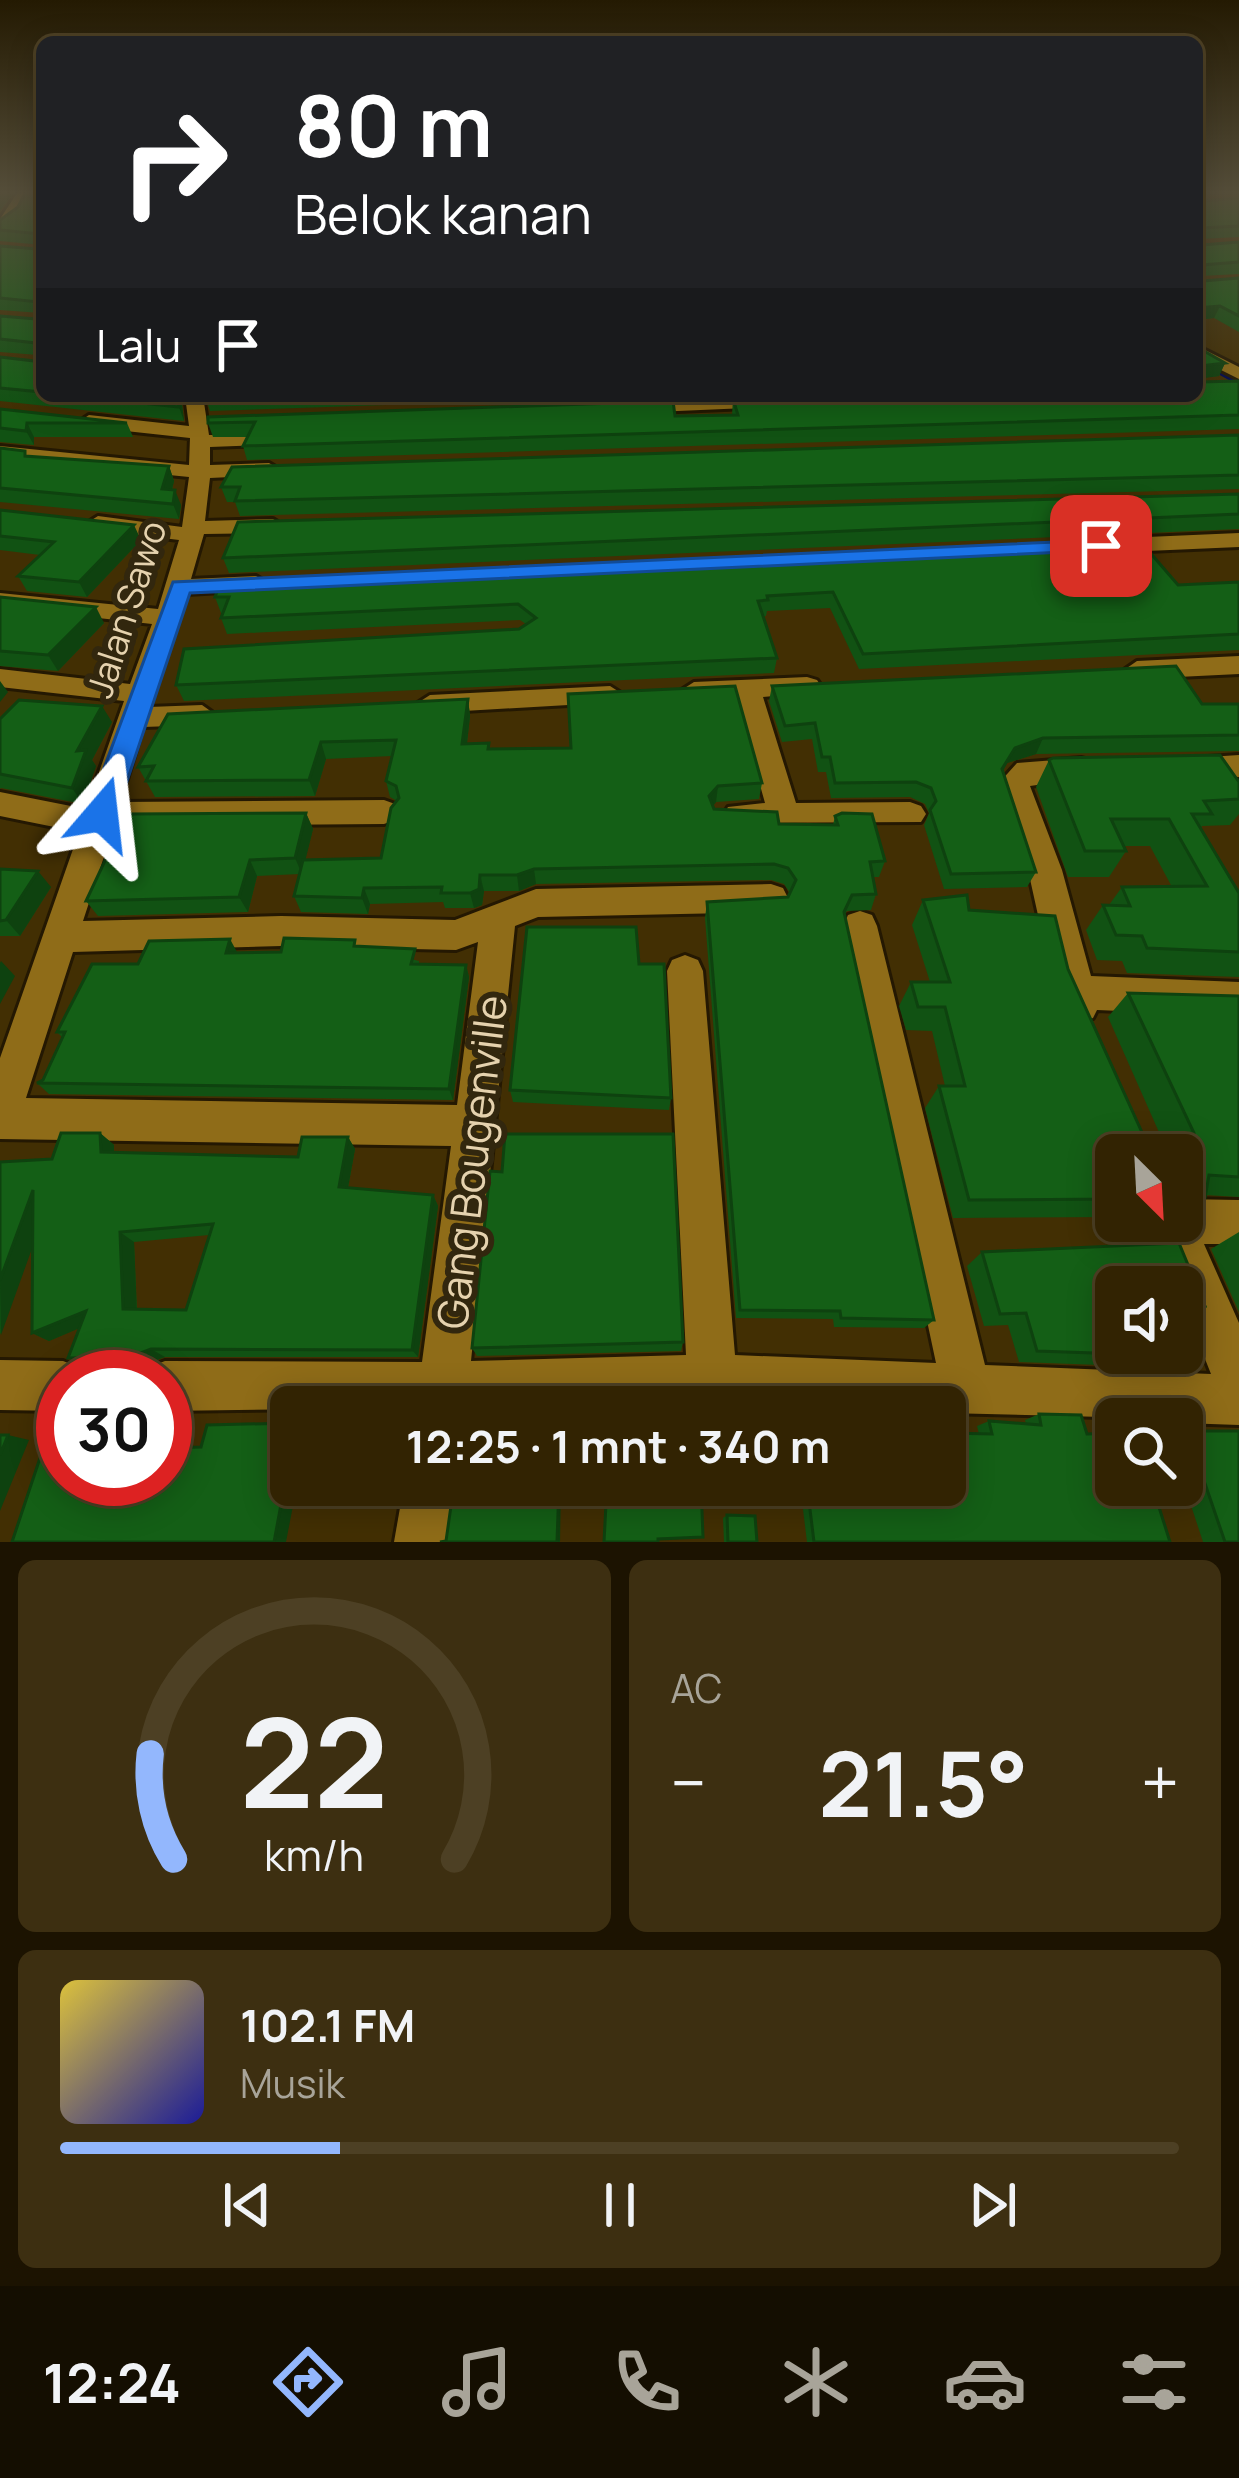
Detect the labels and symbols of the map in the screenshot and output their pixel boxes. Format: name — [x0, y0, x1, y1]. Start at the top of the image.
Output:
pin — [1050, 495, 1152, 597]
street label: Jalan Sawo — [74, 514, 178, 704]
position arrow — [39, 751, 165, 877]
street label: Gang Bougenville — [422, 992, 520, 1332]
north arrow — [1095, 1134, 1203, 1242]
speed limit sign: 30 — [36, 1350, 192, 1506]

